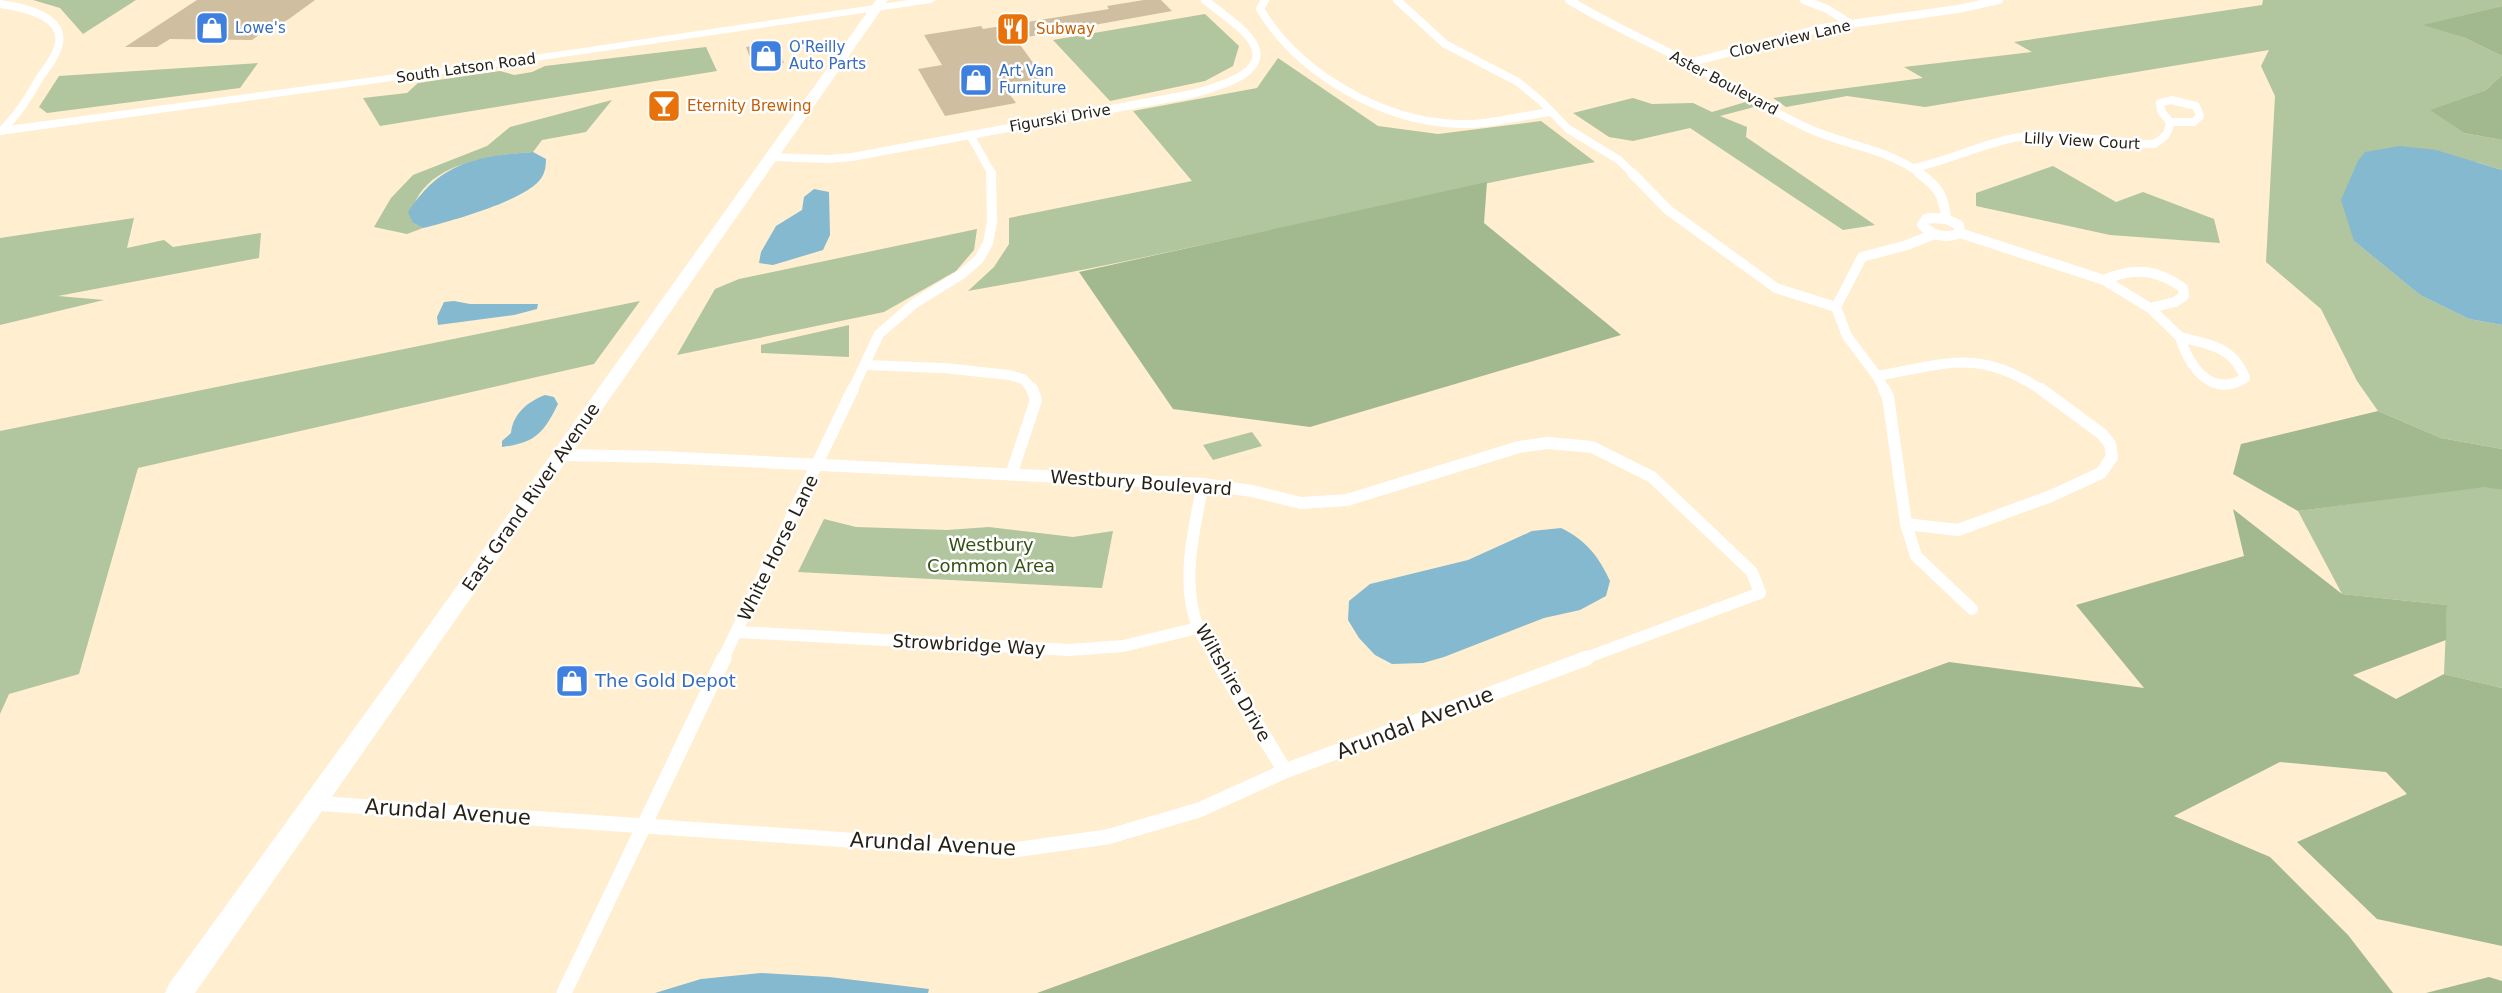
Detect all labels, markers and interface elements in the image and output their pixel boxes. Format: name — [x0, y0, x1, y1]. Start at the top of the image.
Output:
shop icon: Lowe's — [194, 10, 230, 46]
restaurant icon: Subway — [995, 11, 1031, 47]
street label: Cloverview Lane — [1728, 16, 1852, 62]
place label: Lowe's — [235, 19, 286, 37]
place label: Subway — [1036, 20, 1095, 38]
shop icon: O'Reilly Auto Parts — [748, 38, 784, 74]
place label: O'Reilly Auto Parts — [789, 38, 866, 73]
street label: Aster Boulevard — [1667, 47, 1781, 119]
street label: South Latson Road — [395, 49, 537, 87]
shop icon: Art Van Furniture — [958, 62, 994, 98]
place label: Art Van Furniture — [999, 62, 1066, 97]
bar icon: Eternity Brewing — [646, 88, 682, 124]
place label: Eternity Brewing — [687, 97, 812, 115]
street label: Figurski Drive — [1008, 100, 1112, 136]
street label: Lilly View Court — [2024, 129, 2141, 153]
street label: East Grand River Avenue — [458, 399, 604, 595]
street label: Westbury Boulevard — [1050, 466, 1232, 499]
street label: White Horse Lane — [733, 471, 822, 624]
park label: Westbury Common Area — [927, 534, 1055, 576]
street label: Wiltshire Drive — [1191, 620, 1276, 745]
street label: Strowbridge Way — [892, 630, 1046, 659]
shop icon: The Gold Depot — [554, 663, 590, 699]
place label: The Gold Depot — [594, 670, 736, 691]
street label: Arundal Avenue — [1333, 682, 1497, 764]
street label: Arundal Avenue — [364, 794, 532, 830]
street label: Arundal Avenue — [849, 828, 1017, 860]

